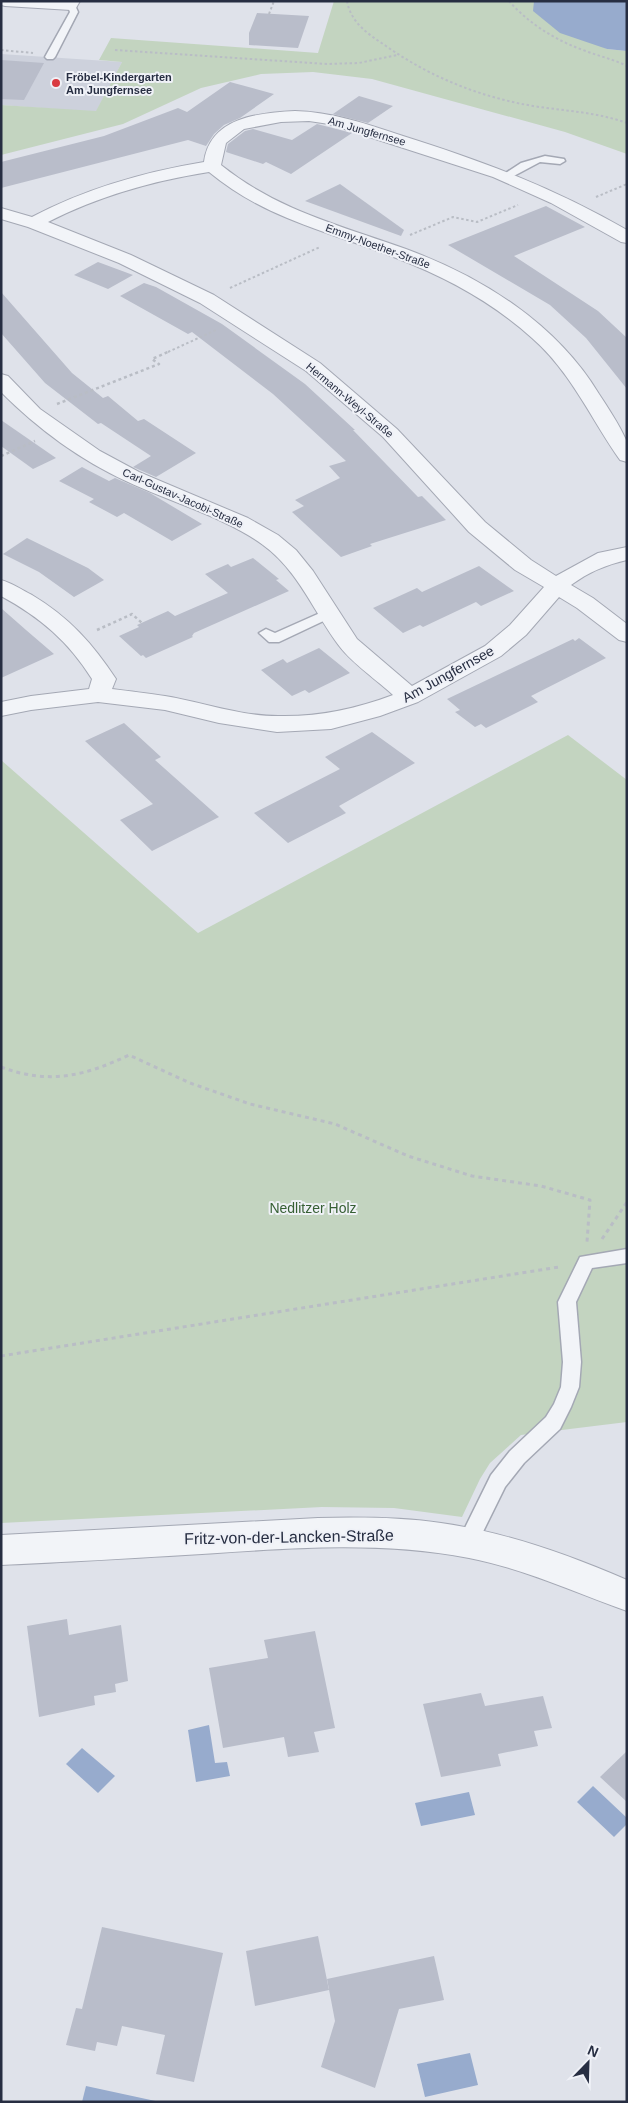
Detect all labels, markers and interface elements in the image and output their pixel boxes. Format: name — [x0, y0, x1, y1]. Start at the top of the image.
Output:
place label: Fröbel-Kindergarten Am Jungfernsee — [66, 71, 172, 96]
marker: Fröbel-Kindergarten Am Jungfernsee — [50, 77, 62, 89]
street label: Am Jungfernsee — [327, 114, 407, 148]
street label: Emmy-Noether-Straße — [324, 221, 432, 271]
street label: Hermann-Weyl-Straße — [304, 360, 396, 440]
street label: Carl-Gustav-Jacobi-Straße — [121, 466, 245, 530]
street label: Am Jungfernsee — [400, 642, 497, 706]
park label: Nedlitzer Holz — [269, 1200, 357, 1216]
street label: Fritz-von-der-Lancken-Straße — [184, 1527, 394, 1547]
north arrow — [563, 2038, 613, 2088]
text: N — [585, 2042, 601, 2060]

